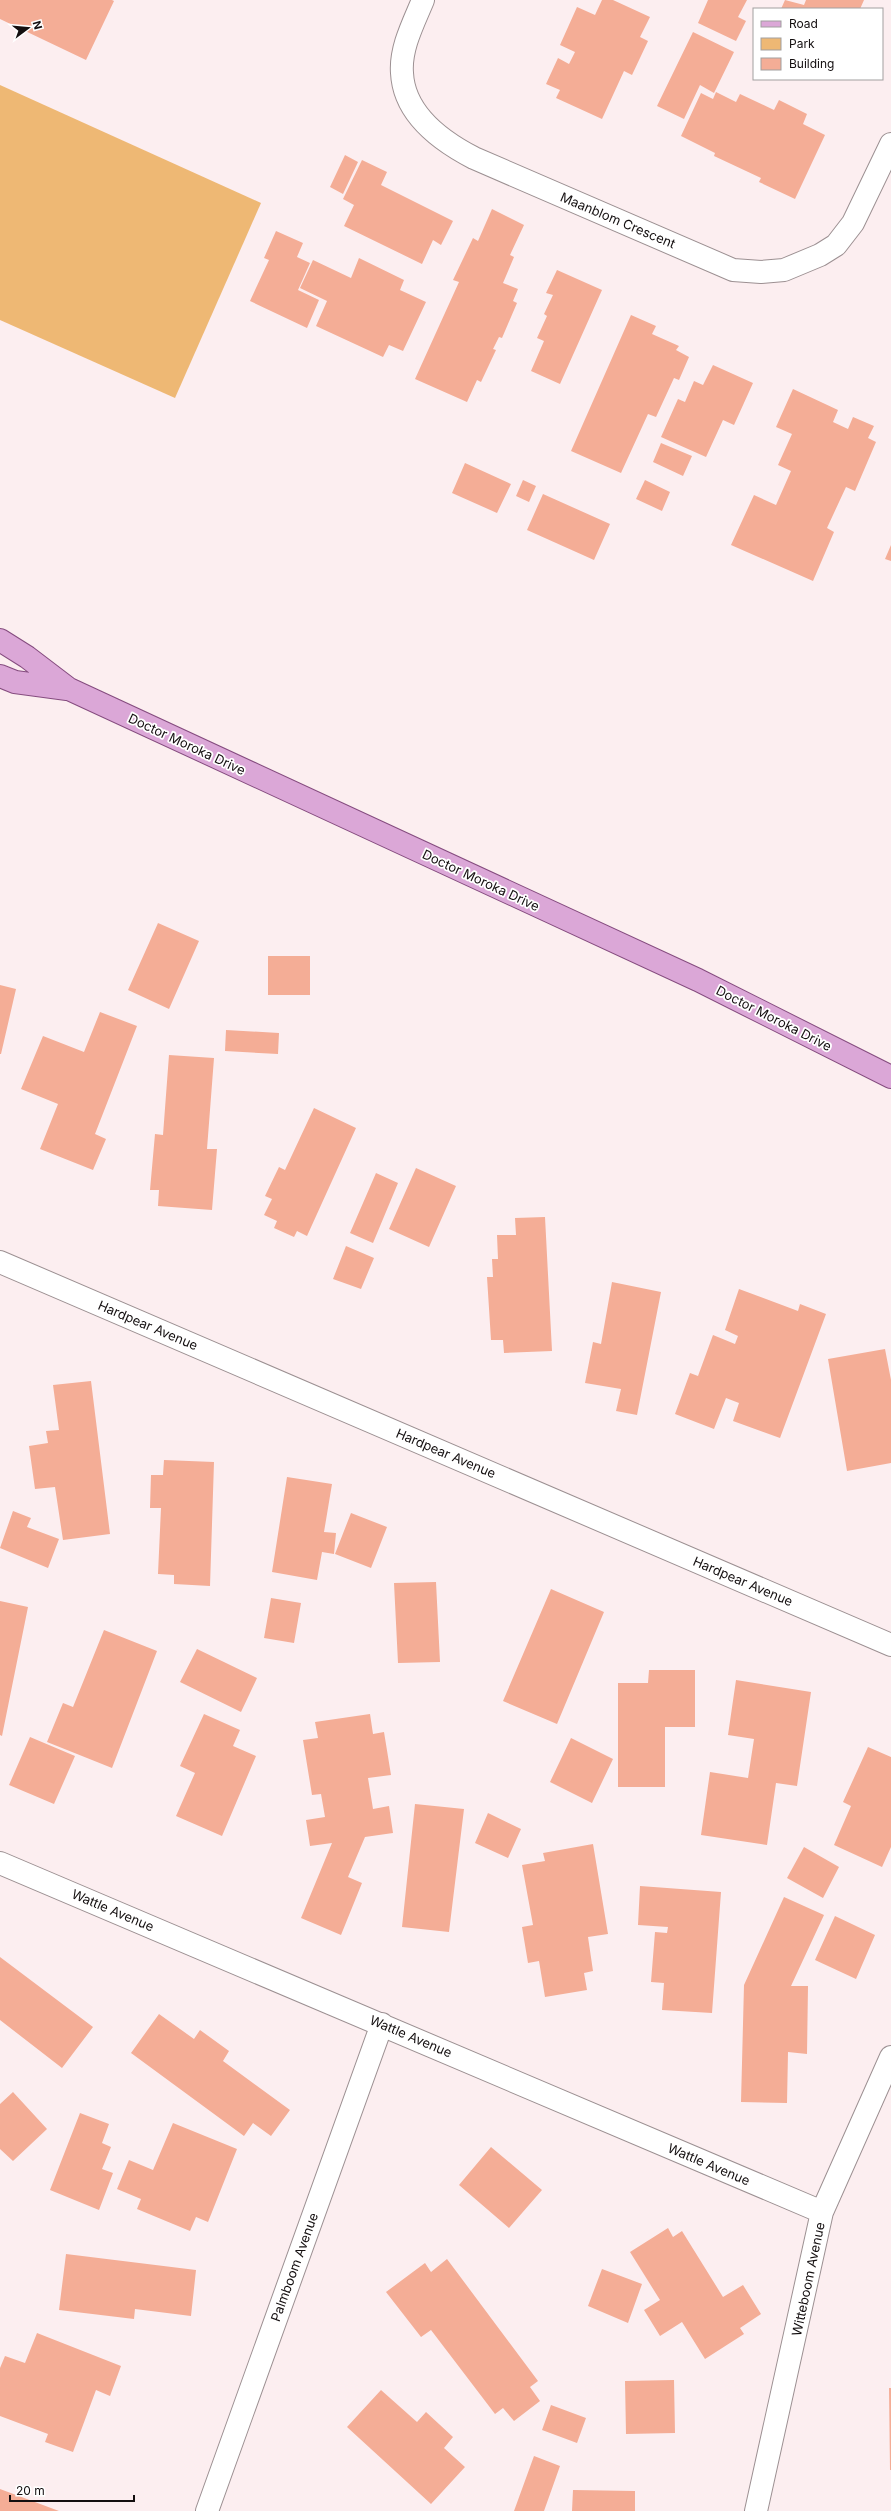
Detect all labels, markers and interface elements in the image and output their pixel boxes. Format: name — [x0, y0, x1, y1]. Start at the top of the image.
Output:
north arrow — [8, 8, 48, 48]
legend — [753, 8, 883, 80]
text: Road — [789, 16, 818, 31]
text: N — [30, 19, 45, 31]
text: Park — [789, 36, 815, 51]
text: Building — [789, 56, 834, 71]
street label: Maanblom Crescent — [558, 189, 678, 251]
street label: Doctor Moroka Drive — [126, 710, 248, 778]
street label: Doctor Moroka Drive — [420, 846, 542, 914]
street label: Doctor Moroka Drive — [714, 982, 834, 1054]
street label: Hardpear Avenue — [96, 1297, 200, 1353]
street label: Hardpear Avenue — [394, 1425, 498, 1481]
street label: Hardpear Avenue — [691, 1553, 795, 1609]
street label: Wattle Avenue — [70, 1886, 156, 1934]
street label: Wattle Avenue — [368, 2012, 454, 2060]
street label: Wattle Avenue — [666, 2140, 752, 2188]
street label: Palmboom Avenue — [267, 2211, 321, 2323]
street label: Witteboom Avenue — [788, 2221, 828, 2337]
scale bar — [10, 2477, 134, 2503]
text: 20 m — [16, 2483, 45, 2498]

